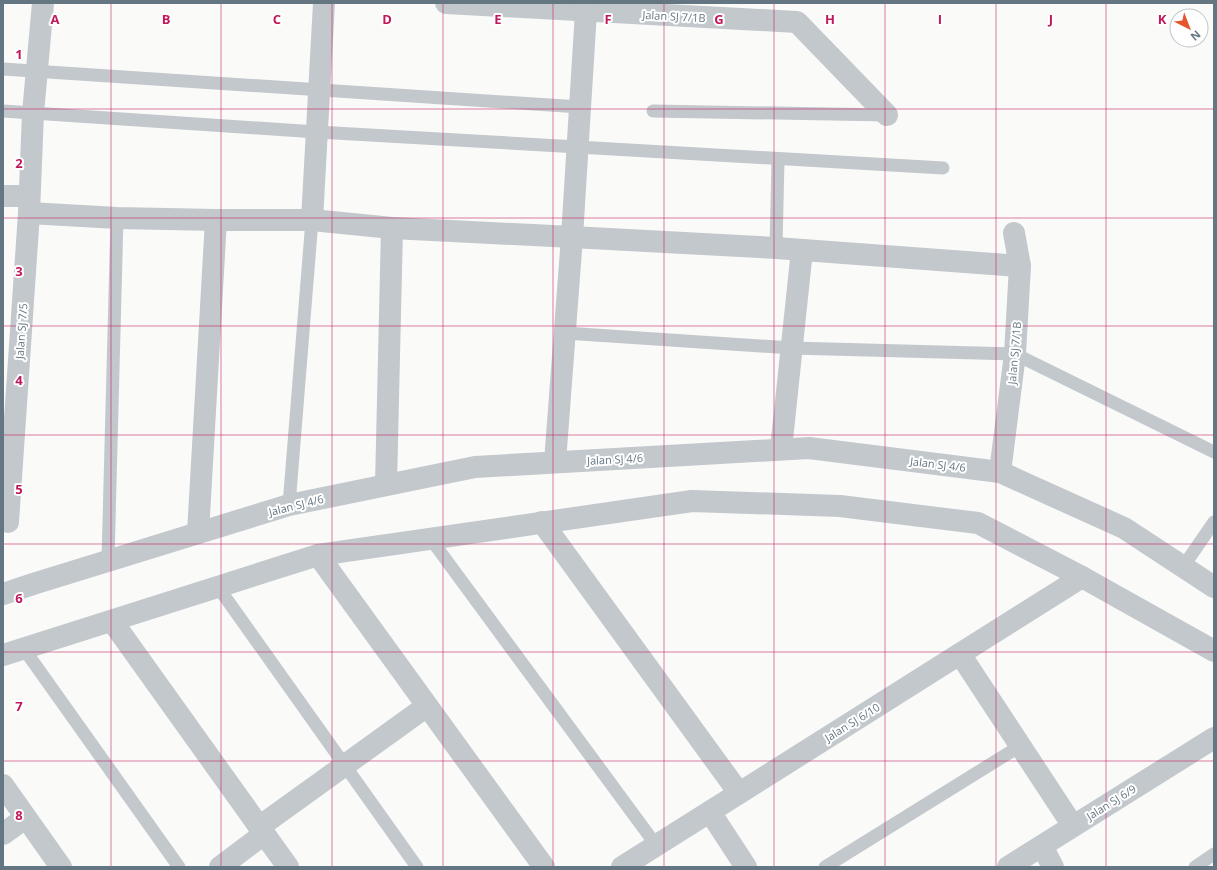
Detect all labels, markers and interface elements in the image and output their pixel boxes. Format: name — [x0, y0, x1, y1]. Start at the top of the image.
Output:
street label: Jalan SJ 7/1B — [641, 7, 706, 25]
north arrow — [1169, 8, 1209, 48]
text: A — [51, 10, 60, 28]
text: B — [162, 10, 171, 28]
text: C — [273, 10, 281, 28]
text: D — [382, 10, 392, 28]
text: E — [494, 10, 502, 28]
text: F — [604, 10, 612, 28]
text: G — [714, 10, 724, 28]
text: H — [825, 10, 835, 28]
text: I — [938, 10, 942, 28]
text: J — [1048, 10, 1053, 28]
text: K — [1158, 10, 1167, 28]
text: N — [1188, 27, 1204, 44]
text: 1 — [15, 45, 23, 63]
text: 2 — [15, 154, 23, 172]
text: 3 — [15, 262, 23, 280]
street label: Jalan SJ 7/5 — [11, 303, 30, 360]
street label: Jalan SJ 7/1B — [1004, 321, 1024, 386]
text: 4 — [15, 371, 23, 389]
street label: Jalan SJ 4/6 — [586, 450, 643, 468]
street label: Jalan SJ 4/6 — [908, 453, 967, 475]
text: 5 — [15, 480, 23, 498]
street label: Jalan SJ 4/6 — [266, 491, 325, 519]
text: 6 — [15, 589, 23, 607]
text: 7 — [15, 697, 23, 715]
street label: Jalan SJ 6/10 — [821, 699, 882, 745]
street label: Jalan SJ 6/9 — [1082, 781, 1139, 824]
text: 8 — [15, 806, 23, 824]

